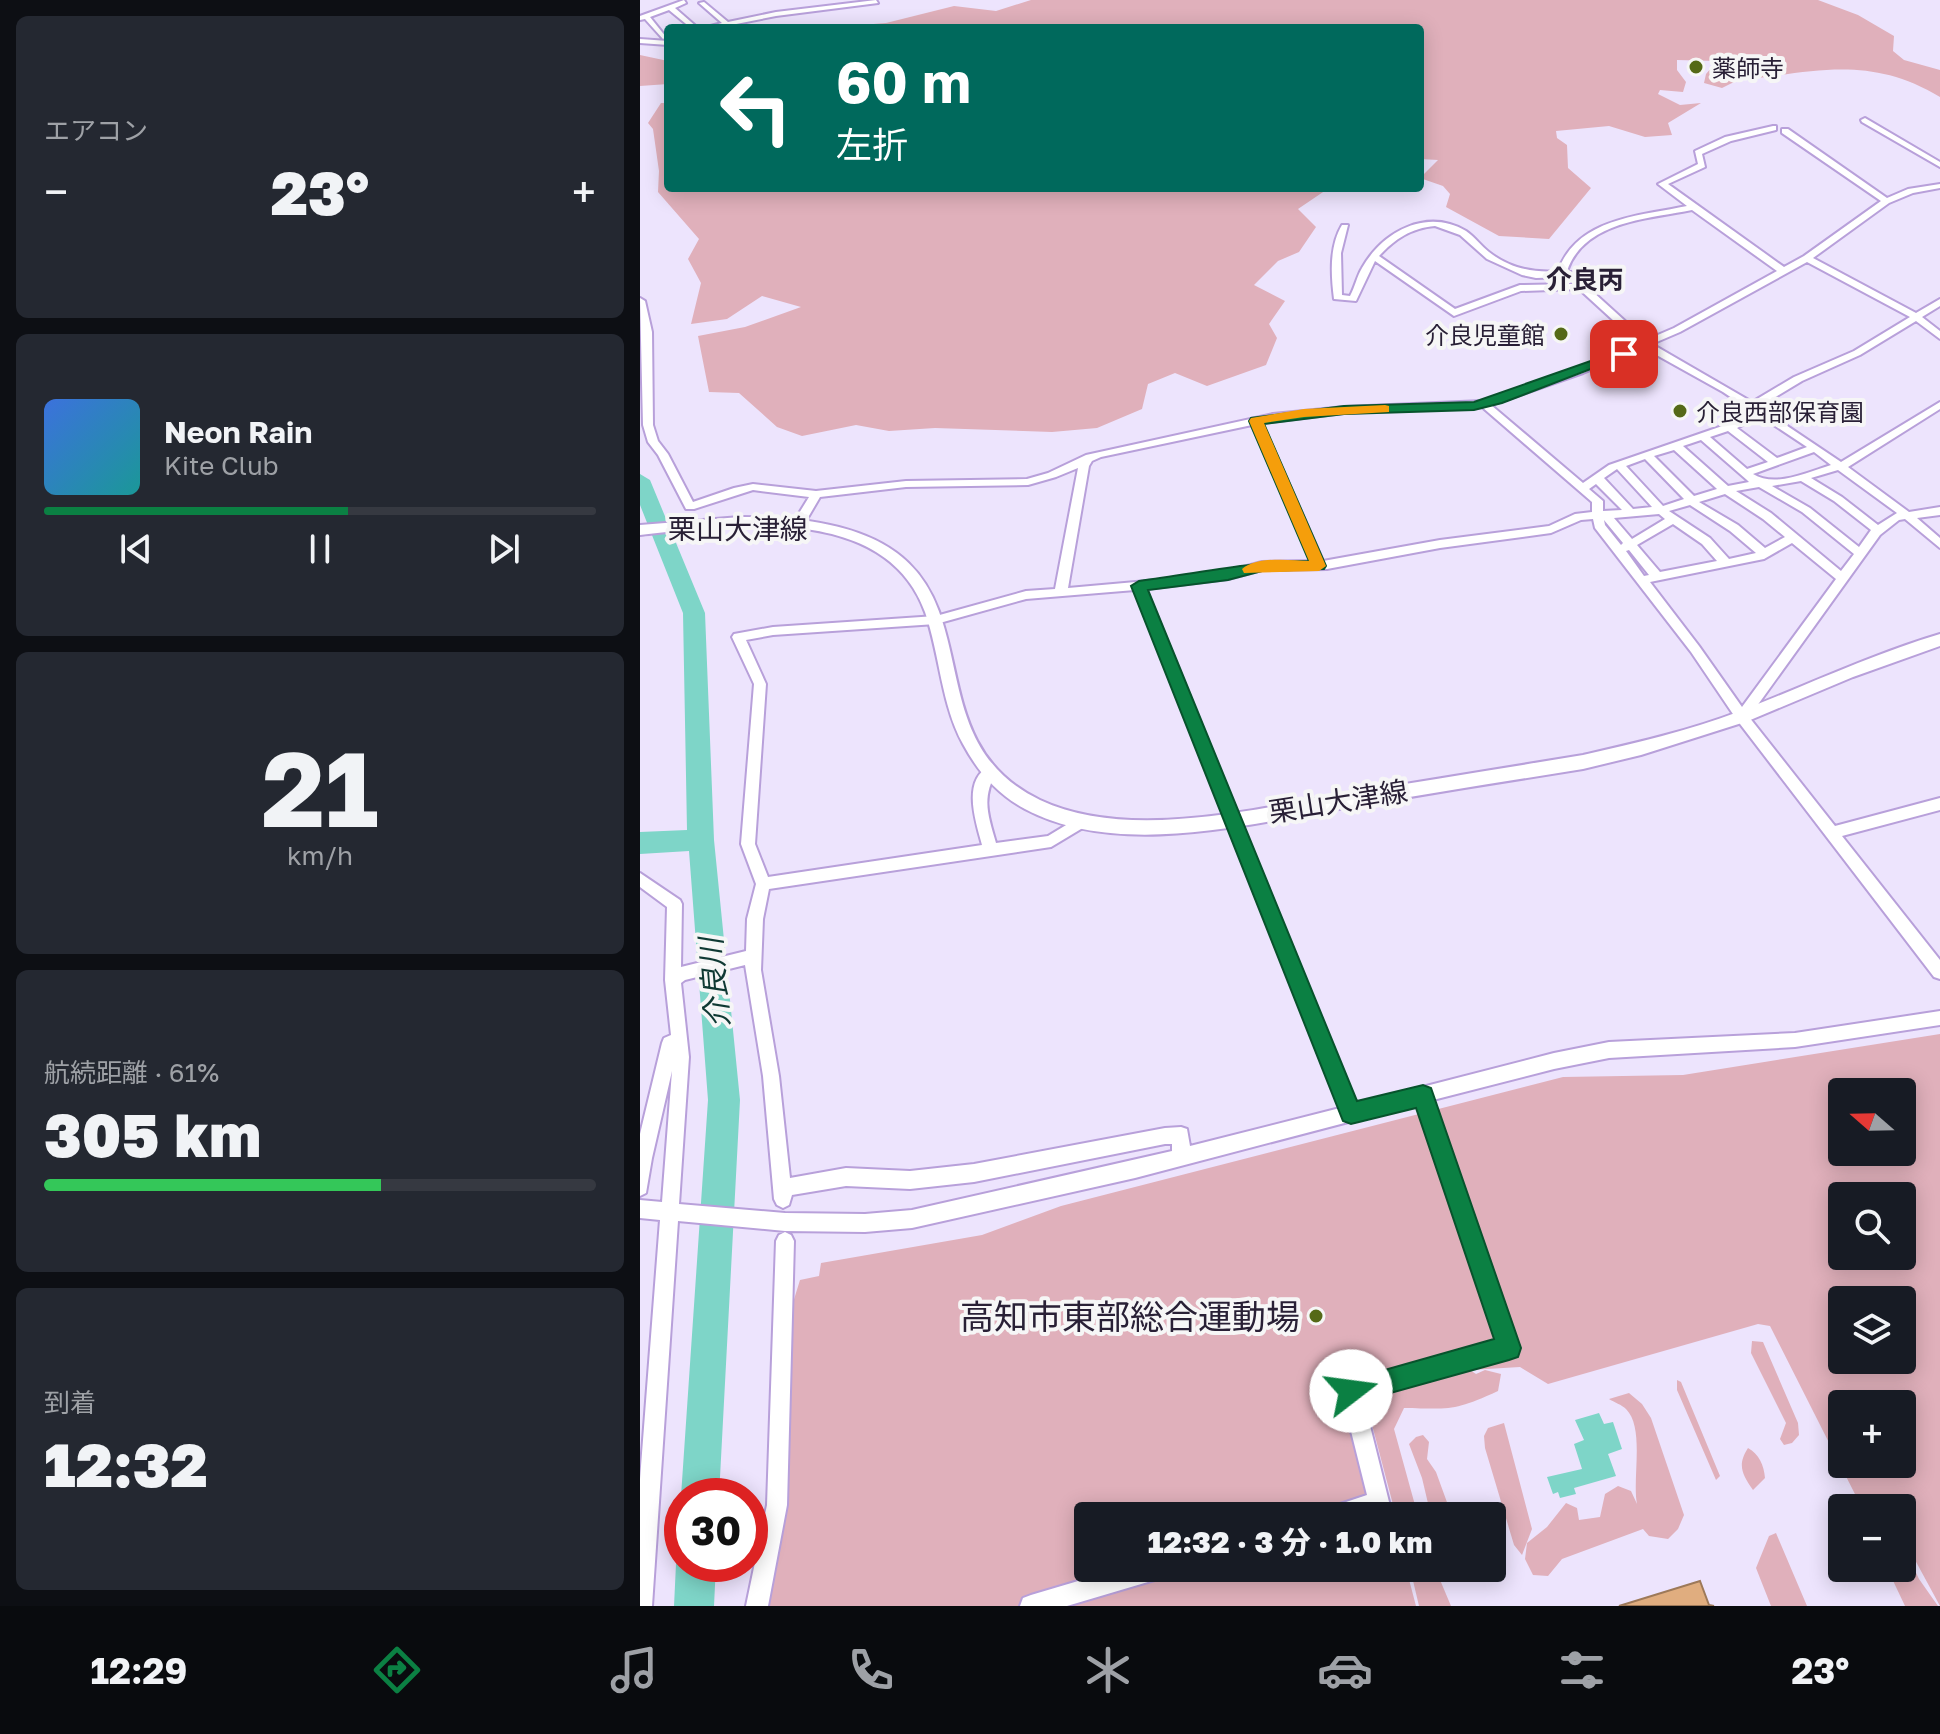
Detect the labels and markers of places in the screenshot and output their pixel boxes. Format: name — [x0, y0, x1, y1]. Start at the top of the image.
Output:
place label: 薬師寺 — [1712, 53, 1784, 82]
marker: 薬師寺 — [1687, 58, 1705, 76]
place label: 介良児童館 — [1425, 320, 1545, 349]
pin — [1590, 320, 1658, 388]
marker: 介良児童館 — [1552, 325, 1570, 343]
place label: 介良西部保育園 — [1696, 397, 1864, 426]
marker: 介良西部保育園 — [1671, 402, 1689, 420]
place label: 高知市東部総合運動場 — [960, 1296, 1300, 1336]
marker: 高知市東部総合運動場 — [1307, 1307, 1325, 1325]

